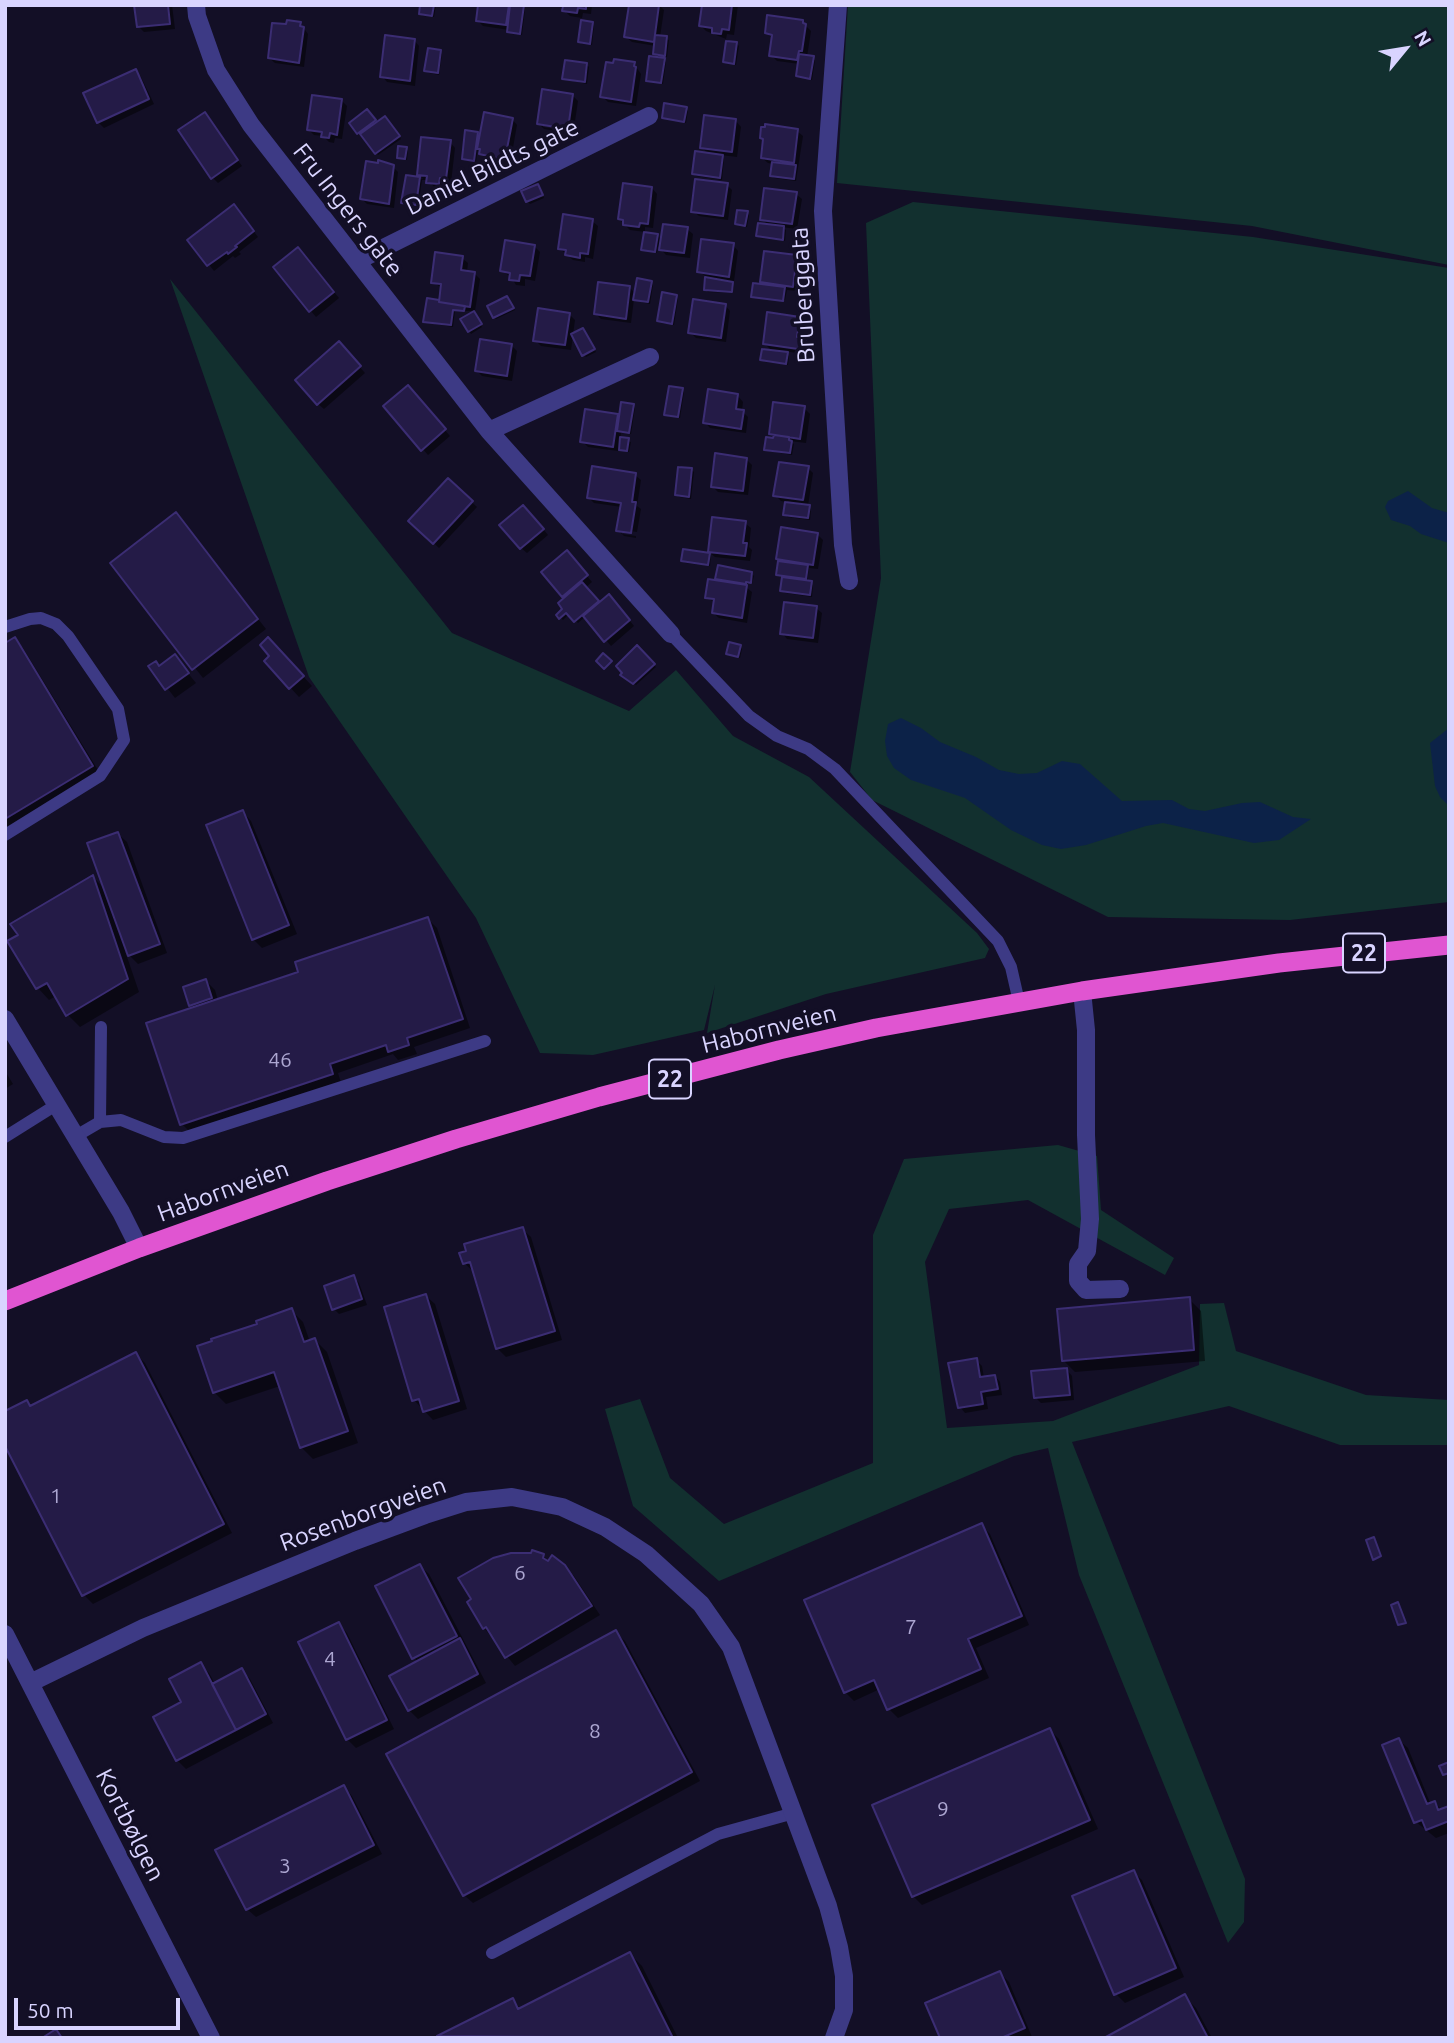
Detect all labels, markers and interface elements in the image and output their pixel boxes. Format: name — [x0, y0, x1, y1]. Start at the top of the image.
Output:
north arrow — [1370, 14, 1440, 84]
text: N — [1410, 27, 1436, 50]
street label: Daniel Bildts gate — [401, 113, 583, 221]
street label: Fru Ingers gate — [287, 138, 409, 282]
street label: Bruberggata — [785, 226, 821, 364]
road number: 22 — [1343, 934, 1385, 972]
street label: Habornveien — [699, 998, 839, 1060]
house number: 46 — [268, 1047, 292, 1073]
road number: 22 — [649, 1060, 691, 1098]
street label: Habornveien — [153, 1154, 293, 1228]
street label: Rosenborgveien — [276, 1471, 450, 1557]
house number: 1 — [50, 1483, 62, 1509]
house number: 6 — [514, 1560, 526, 1586]
house number: 7 — [905, 1614, 917, 1640]
house number: 4 — [324, 1646, 336, 1672]
house number: 8 — [589, 1718, 601, 1744]
street label: Kortbølgen — [89, 1764, 171, 1886]
house number: 9 — [937, 1796, 949, 1822]
house number: 3 — [279, 1853, 291, 1879]
scale bar — [18, 1983, 184, 2027]
text: 50 m — [27, 1998, 74, 2022]

